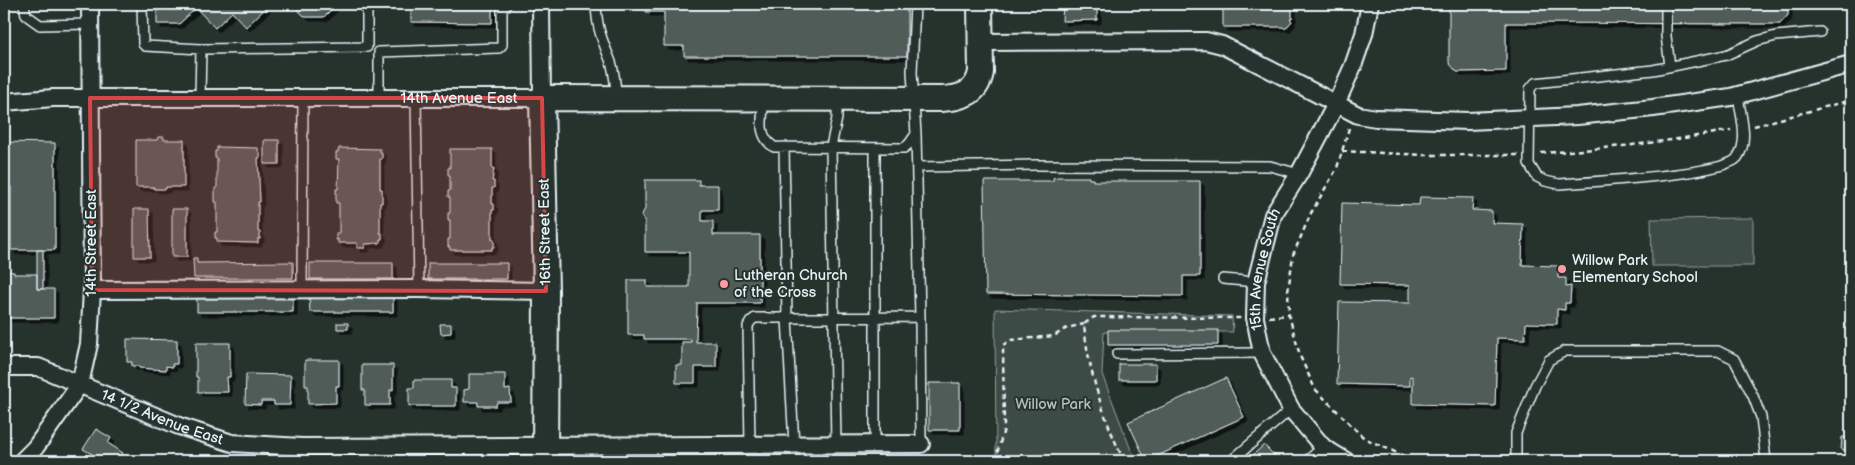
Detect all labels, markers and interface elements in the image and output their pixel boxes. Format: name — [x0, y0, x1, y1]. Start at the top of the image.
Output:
street label: 14th Avenue East — [400, 89, 518, 108]
street label: 16th Street East — [535, 178, 555, 286]
street label: 14th Street East — [82, 189, 101, 297]
street label: 15th Avenue South — [1245, 204, 1285, 332]
place label: Willow Park Elementary School — [1572, 251, 1698, 287]
marker: Willow Park Elementary School — [1556, 263, 1568, 275]
place label: Lutheran Church of the Cross — [734, 266, 848, 302]
marker: Lutheran Church of the Cross — [718, 278, 730, 290]
street label: 14 1/2 Avenue East — [98, 385, 226, 449]
park label: Willow Park — [1015, 395, 1091, 414]

